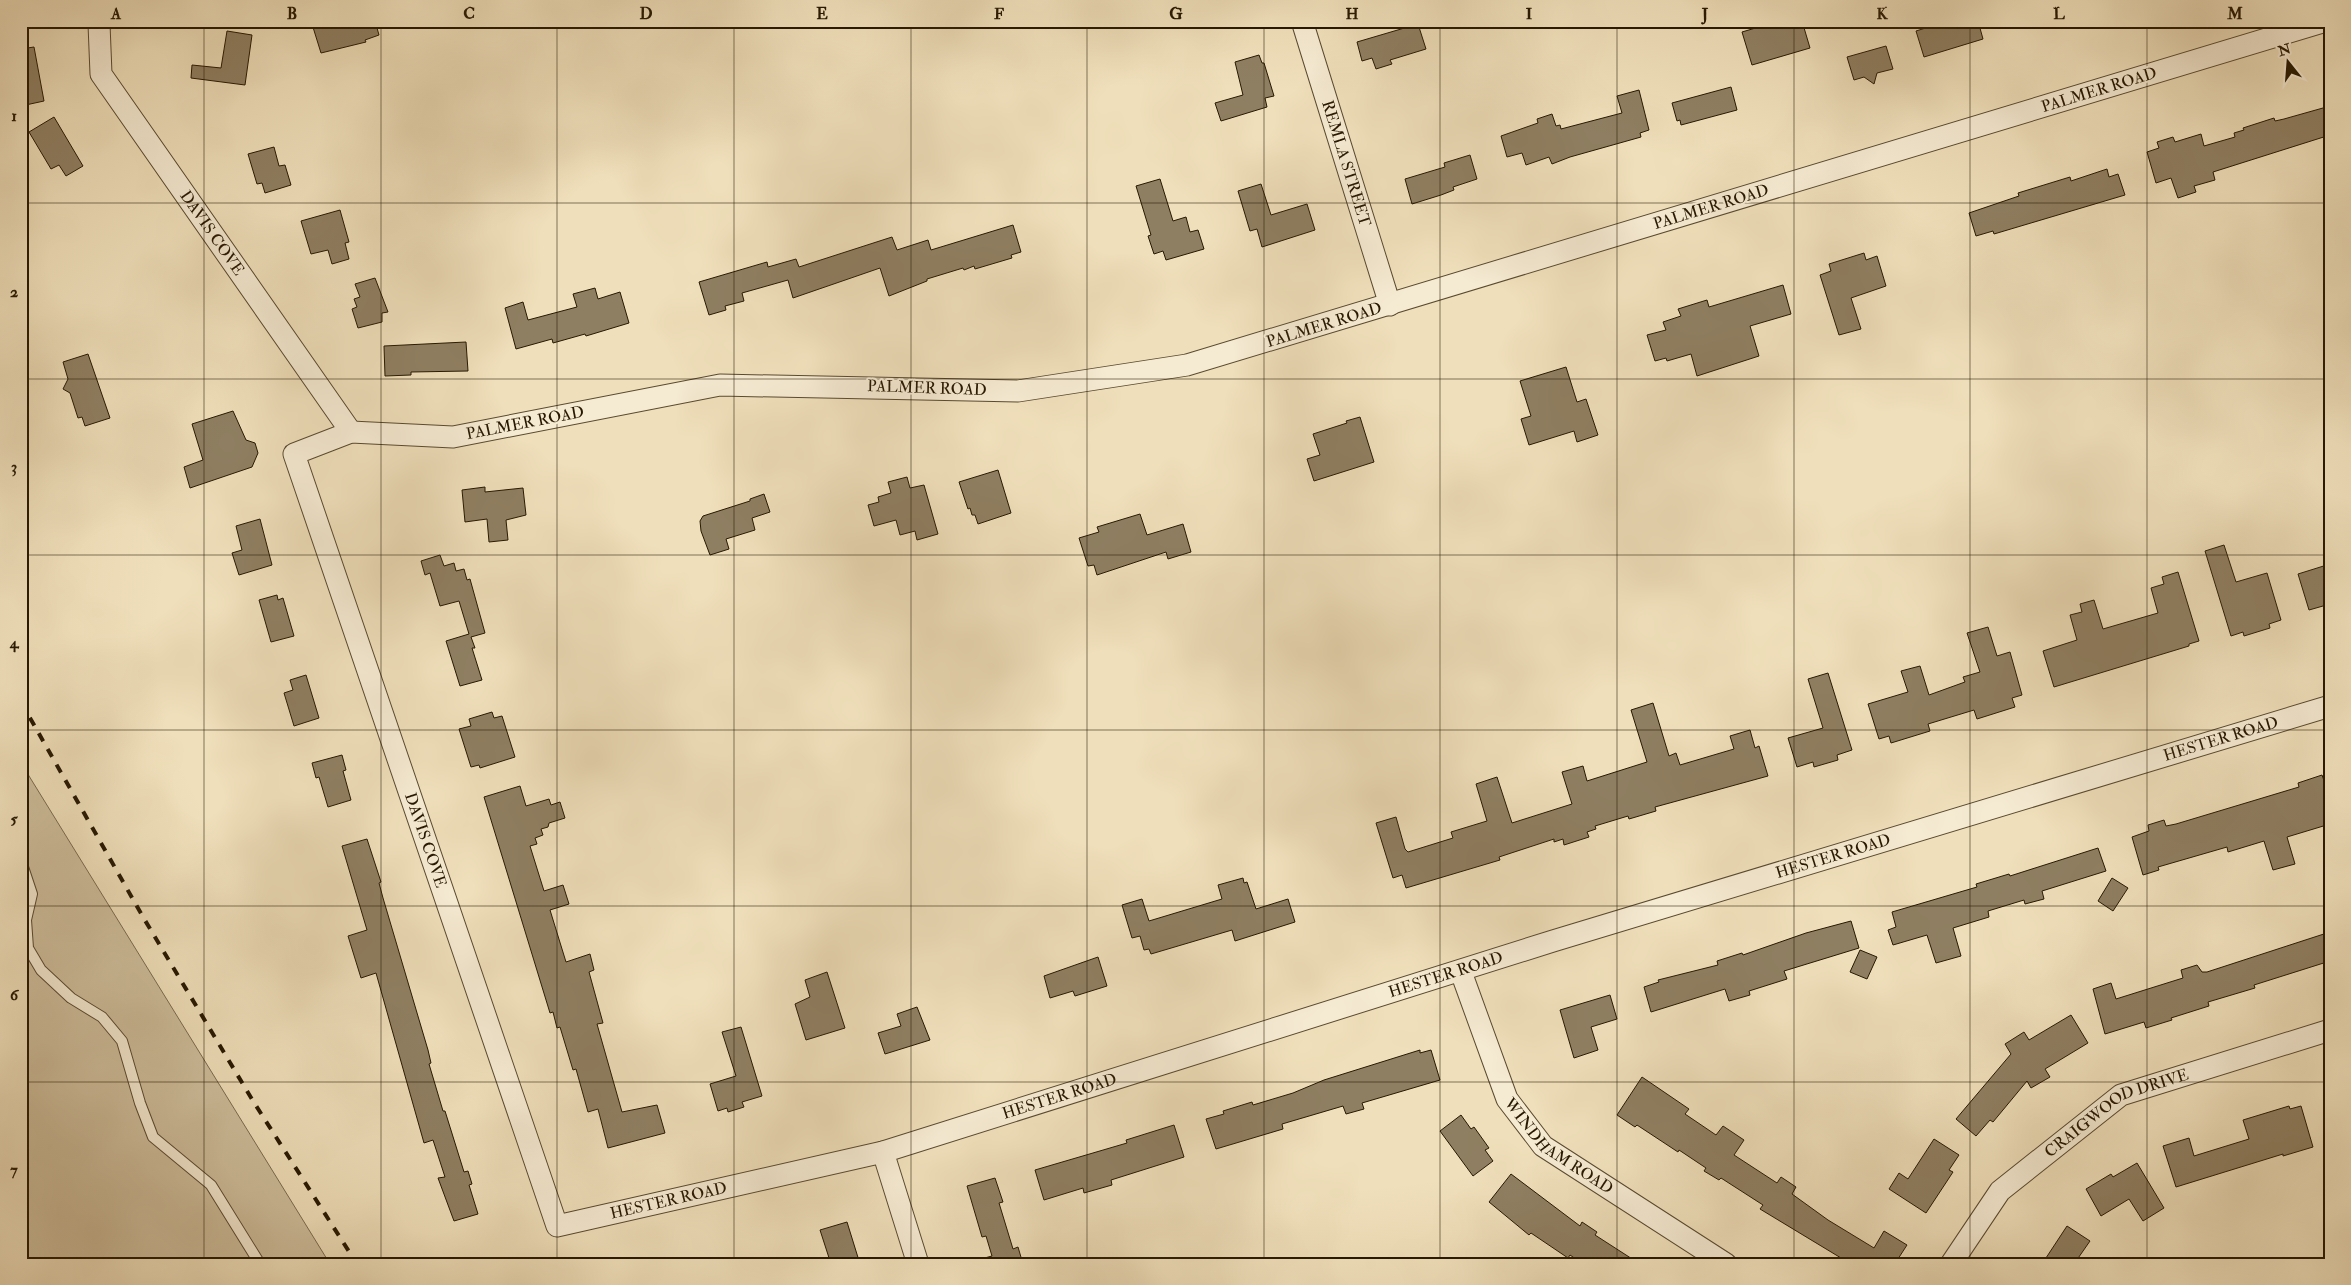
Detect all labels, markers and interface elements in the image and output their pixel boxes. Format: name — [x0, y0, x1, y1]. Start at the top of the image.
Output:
text: A — [110, 4, 122, 24]
text: B — [287, 4, 297, 24]
text: C — [463, 4, 475, 24]
text: D — [639, 4, 653, 24]
text: E — [816, 4, 828, 24]
text: F — [994, 4, 1004, 24]
text: G — [1169, 4, 1183, 24]
text: H — [1345, 4, 1359, 24]
text: I — [1526, 4, 1533, 24]
text: J — [1701, 4, 1709, 25]
text: K — [1876, 4, 1888, 24]
text: L — [2053, 4, 2065, 24]
text: M — [2226, 4, 2243, 24]
north arrow — [2264, 38, 2314, 88]
text: N — [2275, 40, 2293, 60]
street label: PALMER ROAD — [2039, 63, 2159, 117]
street label: REMLA STREET — [1317, 98, 1375, 229]
text: 1 — [11, 106, 17, 126]
street label: PALMER ROAD — [1651, 180, 1771, 234]
street label: DAVIS COVE — [175, 187, 249, 279]
text: 2 — [10, 282, 18, 302]
street label: PALMER ROAD — [1264, 298, 1384, 352]
street label: PALMER ROAD — [867, 376, 987, 400]
street label: PALMER ROAD — [464, 402, 586, 444]
text: 3 — [11, 457, 17, 477]
text: 4 — [9, 633, 20, 653]
street label: HESTER ROAD — [2161, 712, 2281, 766]
street label: DAVIS COVE — [400, 790, 451, 890]
text: 5 — [10, 809, 18, 829]
street label: HESTER ROAD — [1773, 830, 1893, 883]
street label: HESTER ROAD — [1386, 947, 1506, 1002]
text: 6 — [10, 985, 20, 1005]
street label: CRAIGWOOD DRIVE — [2040, 1065, 2191, 1162]
street label: HESTER ROAD — [1000, 1069, 1119, 1124]
street label: WINDHAM ROAD — [1499, 1093, 1617, 1199]
text: 7 — [10, 1160, 18, 1180]
street label: HESTER ROAD — [608, 1178, 729, 1224]

